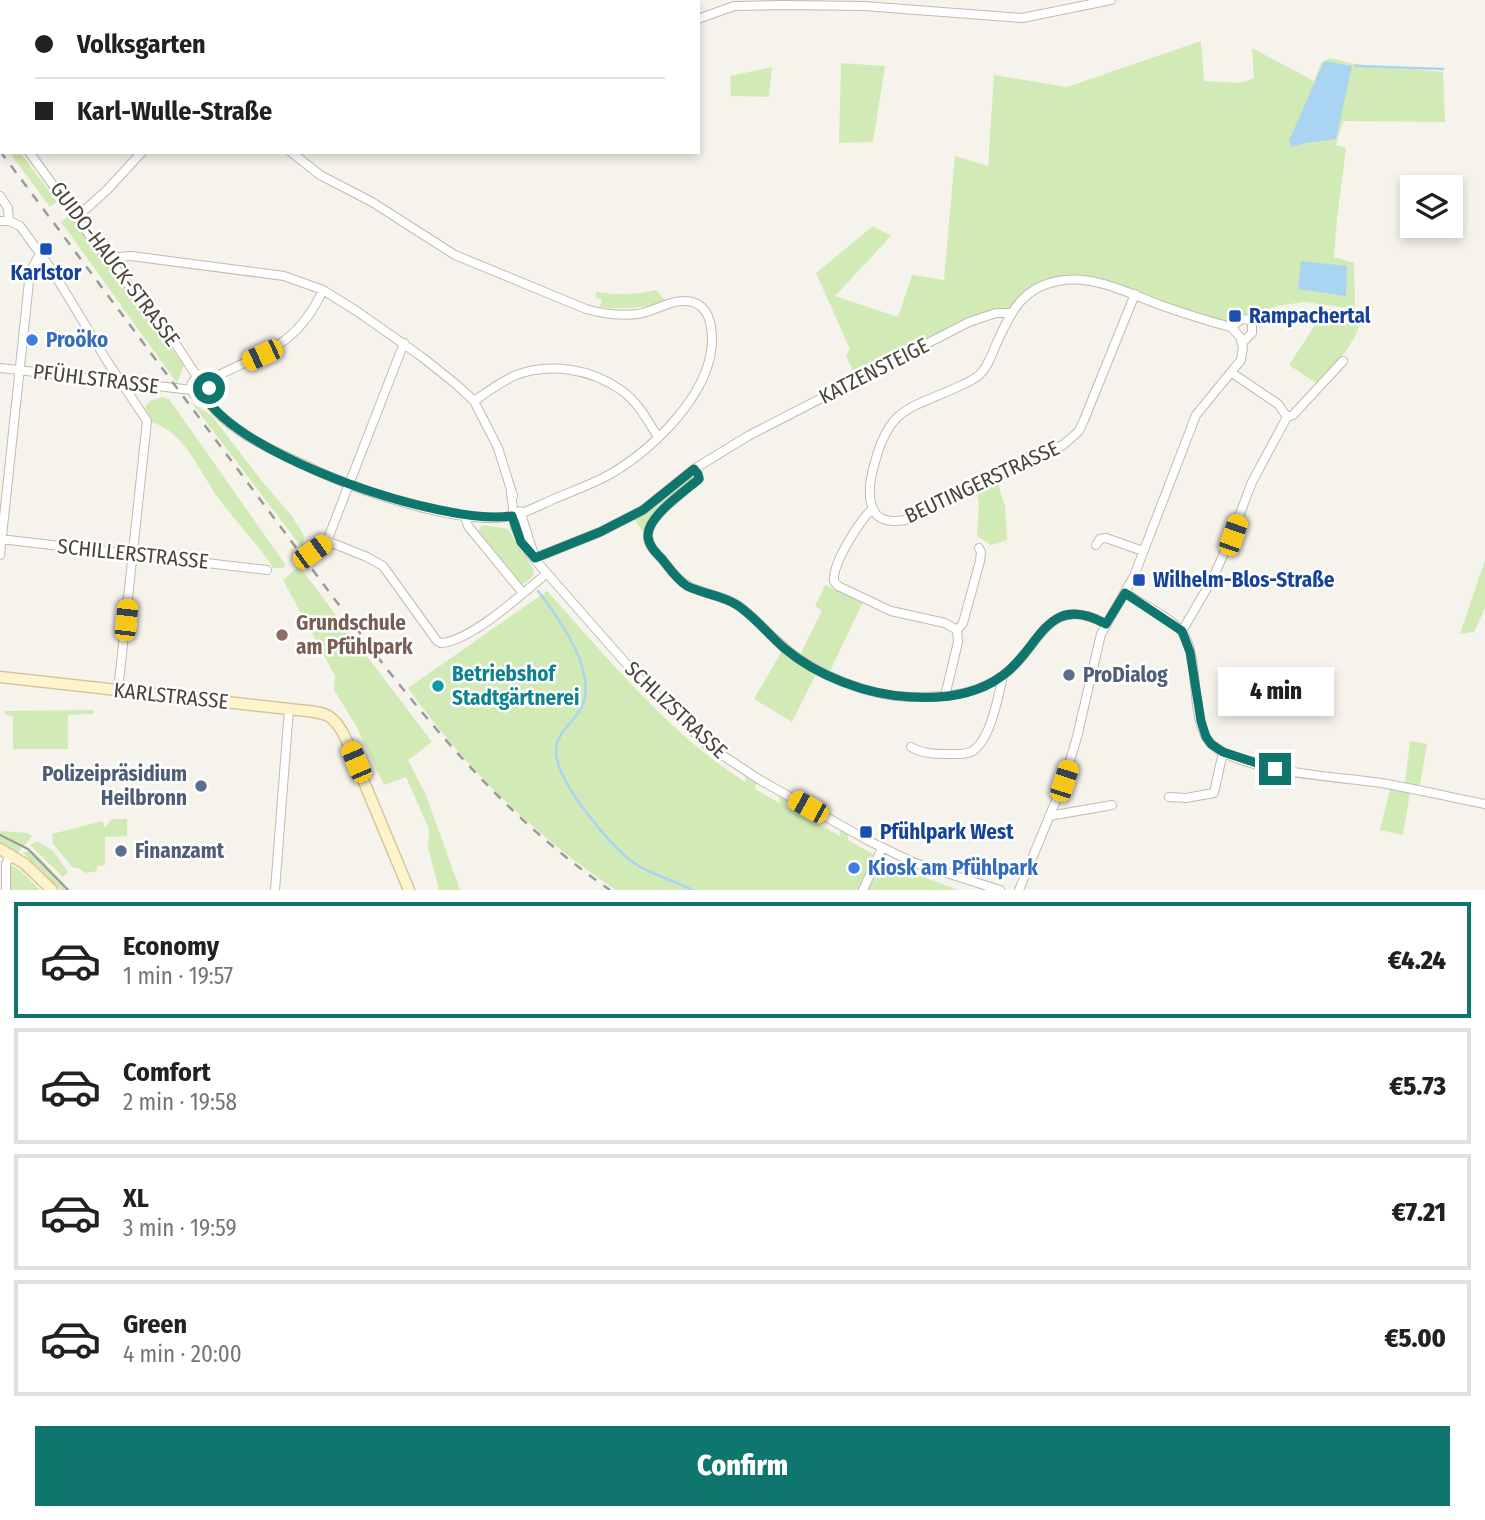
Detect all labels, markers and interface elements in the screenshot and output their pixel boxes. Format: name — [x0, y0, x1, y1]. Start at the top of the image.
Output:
text: Volksgarten — [77, 29, 206, 60]
text: Karl-Wulle-Straße — [77, 96, 272, 127]
map controls — [1400, 175, 1463, 238]
button: layers — [1400, 175, 1463, 238]
street label: GUIDO-HAUCK-STRASSE — [45, 177, 186, 352]
marker: Karlstor — [38, 241, 54, 257]
place label: Karlstor — [11, 260, 82, 286]
place label: Rampachertal — [1249, 303, 1371, 329]
marker: Rampachertal — [1227, 308, 1243, 324]
place label: Proöko — [46, 327, 108, 353]
marker: Proöko — [24, 332, 40, 348]
street label: KATZENSTEIGE — [815, 332, 933, 410]
car — [239, 337, 286, 373]
street label: PFÜHLSTRASSE — [31, 358, 161, 400]
route start — [193, 372, 225, 404]
street label: BEUTINGERSTRASSE — [901, 435, 1064, 529]
car — [1217, 512, 1250, 558]
car — [289, 531, 336, 573]
street label: SCHILLERSTRASSE — [56, 533, 210, 575]
place label: Wilhelm-Blos-Straße — [1153, 567, 1335, 593]
marker: Wilhelm-Blos-Straße — [1131, 572, 1147, 588]
car — [114, 598, 139, 642]
place label: Grundschule am Pfühlpark — [296, 610, 413, 660]
marker: Grundschule am Pfühlpark — [274, 627, 290, 643]
street label: SCHLIZSTRASSE — [619, 656, 733, 764]
place label: Betriebshof Stadtgärtnerei — [452, 661, 579, 711]
place label: ProDialog — [1083, 662, 1168, 688]
marker: ProDialog — [1061, 667, 1077, 683]
callout: 4 min — [1217, 668, 1333, 716]
street label: KARLSTRASSE — [112, 677, 230, 715]
text: 4 min — [1250, 677, 1302, 705]
marker: Betriebshof Stadtgärtnerei — [430, 678, 446, 694]
car — [339, 739, 374, 785]
route end — [1259, 753, 1291, 785]
car — [1048, 758, 1081, 804]
place label: Polizeipräsidium Heilbronn — [42, 761, 187, 811]
marker: Polizeipräsidium Heilbronn — [193, 778, 209, 794]
car — [785, 788, 832, 826]
place label: Pfühlpark West — [880, 819, 1014, 845]
marker: Pfühlpark West — [858, 824, 874, 840]
place label: Finanzamt — [135, 838, 225, 864]
marker: Finanzamt — [113, 843, 129, 859]
place label: Kiosk am Pfühlpark — [868, 855, 1038, 881]
marker: Kiosk am Pfühlpark — [846, 860, 862, 876]
icon: car — [39, 929, 102, 992]
text: Economy — [123, 931, 219, 962]
text: €4.24 — [1388, 945, 1446, 976]
text: 1 min · 19:57 — [123, 962, 233, 990]
icon: car — [39, 1055, 102, 1118]
text: Comfort — [123, 1057, 211, 1088]
text: €5.73 — [1389, 1071, 1446, 1102]
text: 2 min · 19:58 — [123, 1088, 237, 1116]
icon: car — [39, 1181, 102, 1244]
text: XL — [123, 1183, 149, 1214]
text: €7.21 — [1392, 1197, 1446, 1228]
text: 3 min · 19:59 — [123, 1214, 237, 1242]
icon: car — [39, 1307, 102, 1370]
text: Green — [123, 1309, 187, 1340]
text: €5.00 — [1384, 1323, 1446, 1354]
text: 4 min · 20:00 — [123, 1340, 242, 1368]
button: Confirm — [35, 1426, 1450, 1506]

